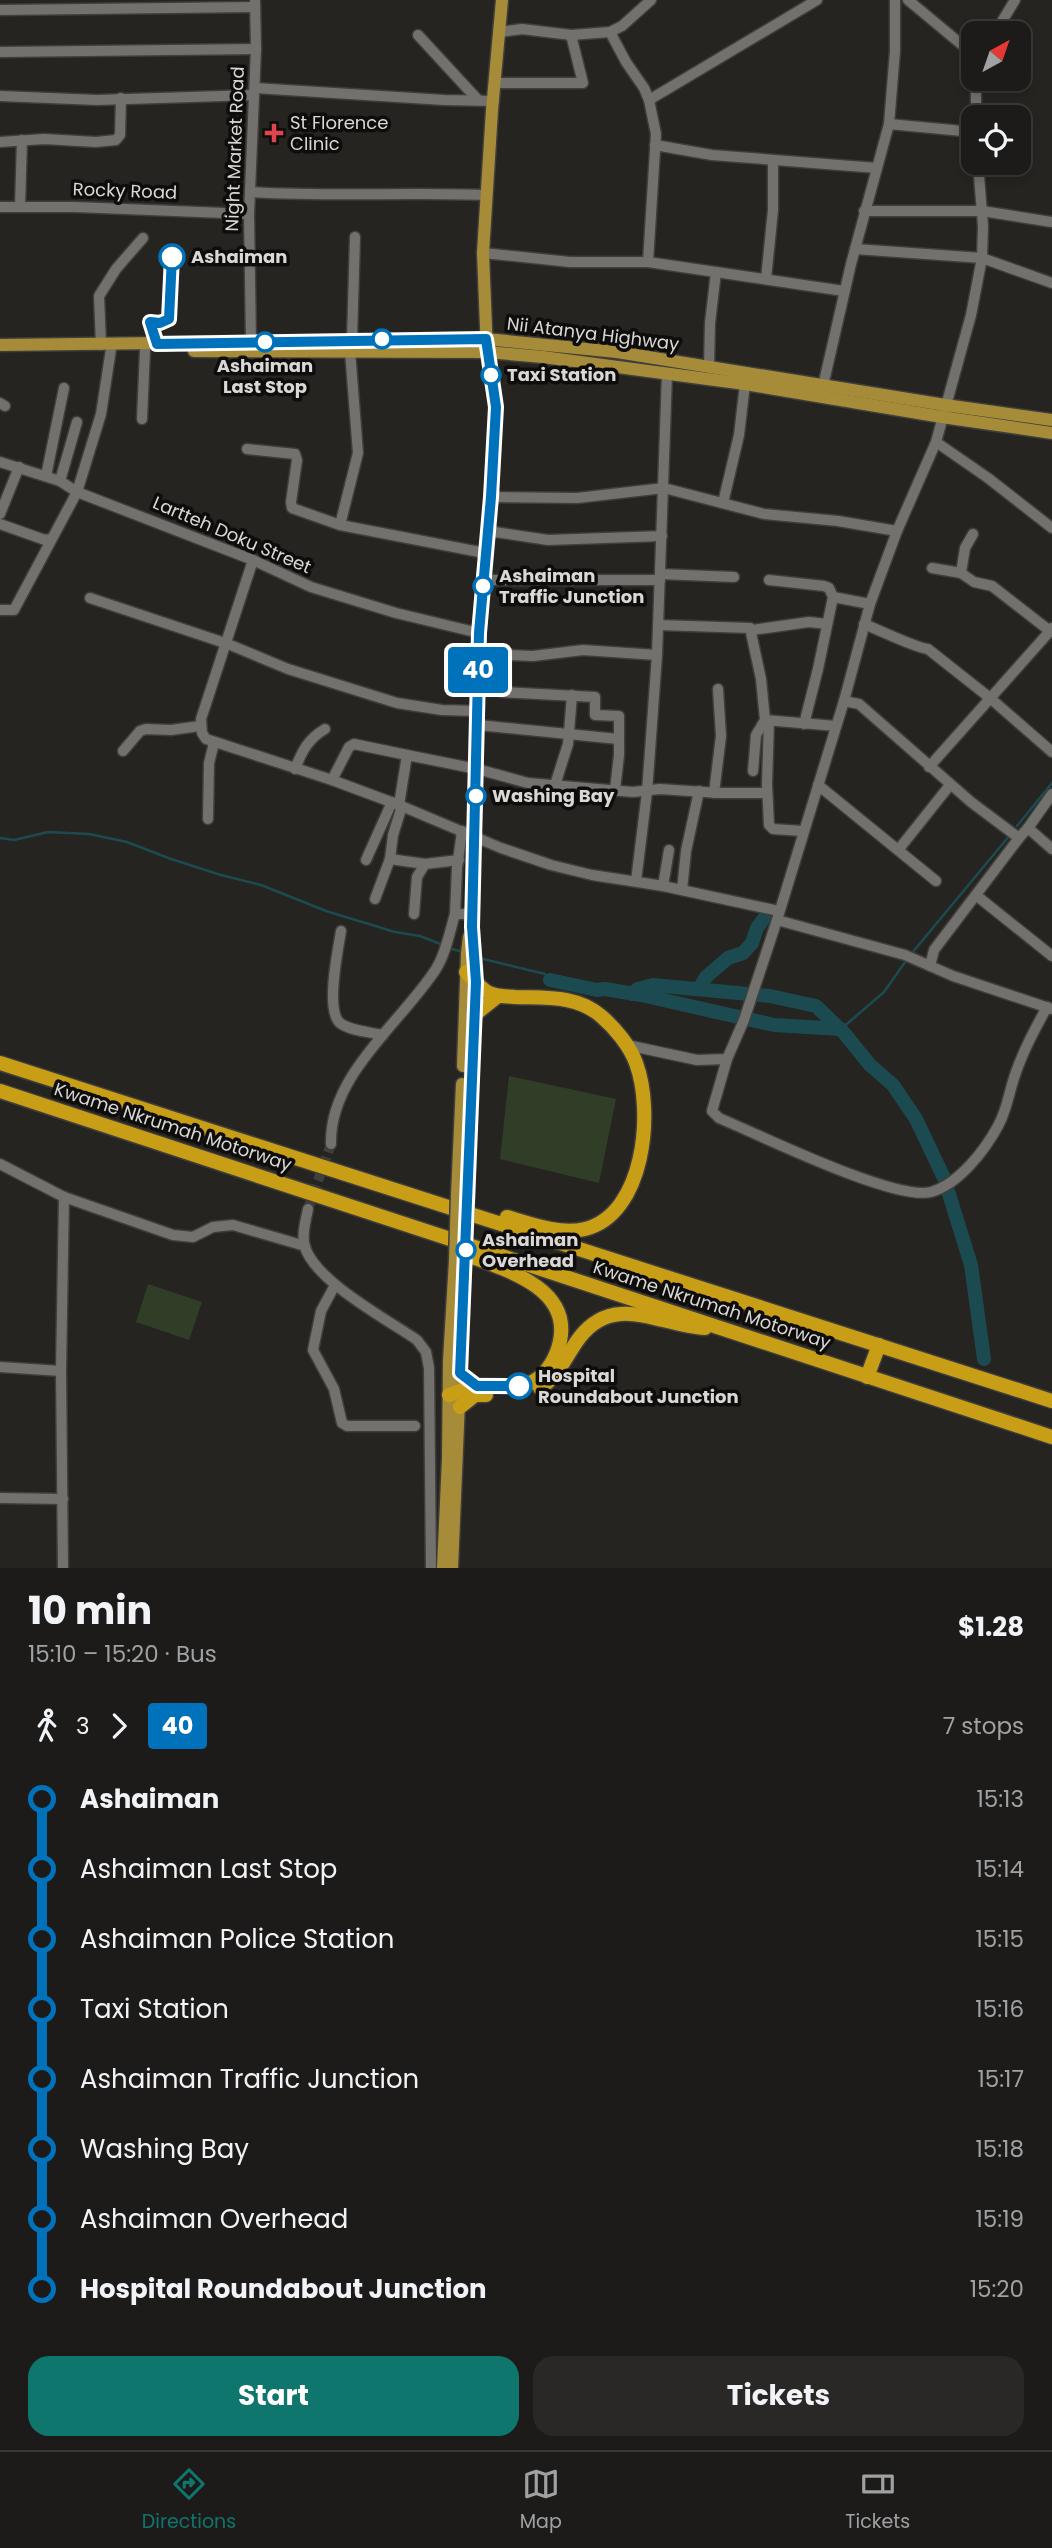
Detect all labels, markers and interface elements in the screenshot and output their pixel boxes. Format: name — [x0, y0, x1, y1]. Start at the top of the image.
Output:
north arrow — [961, 21, 1031, 91]
map controls — [961, 21, 1031, 175]
street label: Night Market Road — [219, 66, 250, 232]
button: locate — [961, 105, 1031, 175]
place label: St Florence Clinic — [290, 110, 388, 156]
marker: St Florence Clinic — [264, 123, 284, 143]
street label: Rocky Road — [72, 176, 178, 205]
marker: Ashaiman — [159, 244, 185, 270]
place label: Ashaiman — [191, 244, 287, 269]
street label: Nii Atanya Highway — [505, 311, 681, 356]
unlabelled marker — [372, 329, 392, 349]
marker: Ashaiman Last Stop — [255, 332, 275, 352]
place label: Ashaiman Last Stop — [217, 353, 313, 399]
place label: Taxi Station — [507, 362, 616, 387]
marker: Taxi Station — [481, 365, 501, 385]
street label: Lartteh Doku Street — [149, 490, 315, 579]
place label: Ashaiman Traffic Junction — [499, 563, 644, 609]
marker: Ashaiman Traffic Junction — [473, 576, 493, 596]
line badge: 40 — [447, 647, 510, 693]
text: 40 — [462, 653, 494, 686]
place label: Washing Bay — [492, 783, 615, 808]
marker: Washing Bay — [466, 786, 486, 806]
street label: Kwame Nkrumah Motorway — [51, 1076, 295, 1177]
place label: Ashaiman Overhead — [482, 1227, 578, 1273]
marker: Ashaiman Overhead — [456, 1240, 476, 1260]
street label: Kwame Nkrumah Motorway — [590, 1254, 834, 1355]
place label: Hospital Roundabout Junction — [538, 1363, 739, 1409]
marker: Hospital Roundabout Junction — [506, 1373, 532, 1399]
text: 10 min — [28, 1584, 152, 1637]
text: $1.28 — [958, 1609, 1024, 1645]
text: 15:10 – 15:20 · Bus — [28, 1638, 217, 1670]
icon: walk — [28, 1707, 66, 1745]
icon: forward — [100, 1707, 138, 1745]
text: 40 — [162, 1709, 193, 1742]
text: 3 — [76, 1710, 90, 1742]
text: 7 stops — [943, 1710, 1024, 1742]
text: Ashaiman — [80, 1781, 219, 1817]
text: 15:13 — [976, 1783, 1024, 1815]
text: Ashaiman Last Stop — [80, 1851, 337, 1887]
text: 15:14 — [975, 1853, 1024, 1885]
text: Ashaiman Police Station — [80, 1921, 394, 1957]
text: 15:15 — [975, 1923, 1024, 1955]
text: Taxi Station — [80, 1991, 229, 2027]
text: 15:16 — [975, 1993, 1024, 2025]
text: Ashaiman Traffic Junction — [80, 2061, 419, 2097]
text: 15:17 — [977, 2063, 1024, 2095]
text: Washing Bay — [80, 2131, 249, 2167]
text: 15:18 — [975, 2133, 1024, 2165]
text: Ashaiman Overhead — [80, 2201, 348, 2237]
text: 15:19 — [975, 2203, 1024, 2235]
text: Hospital Roundabout Junction — [80, 2271, 487, 2307]
text: 15:20 — [970, 2273, 1024, 2305]
button: Start — [28, 2356, 519, 2436]
button: Tickets — [533, 2356, 1024, 2436]
tab: Directions — [142, 2465, 236, 2536]
tab: Map — [520, 2465, 562, 2536]
tab: Tickets — [845, 2465, 910, 2536]

